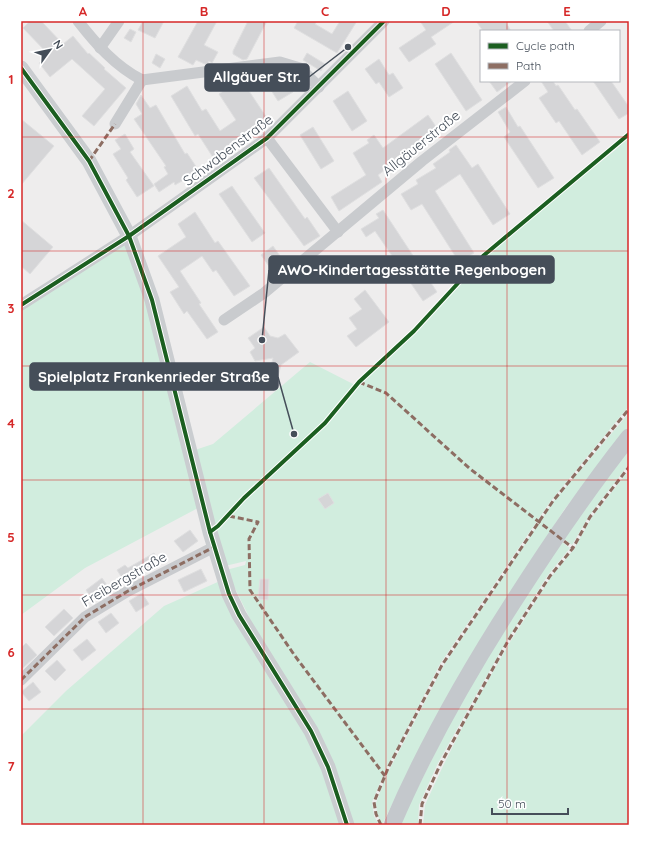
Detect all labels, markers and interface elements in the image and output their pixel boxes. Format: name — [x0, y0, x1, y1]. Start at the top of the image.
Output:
text: A — [79, 3, 88, 19]
text: B — [200, 3, 208, 19]
text: C — [321, 3, 329, 19]
text: D — [441, 3, 451, 19]
text: E — [563, 3, 571, 19]
north arrow — [30, 30, 70, 70]
legend — [480, 30, 620, 82]
text: N — [50, 37, 66, 52]
text: Cycle path — [516, 38, 575, 53]
text: Path — [516, 58, 541, 73]
callout: Allgäuer Str. — [205, 64, 309, 91]
text: Allgäuer Str. — [213, 67, 301, 86]
text: 1 — [8, 71, 14, 87]
street label: Allgäuerstraße — [378, 106, 464, 180]
street label: Schwabenstraße — [179, 110, 277, 190]
text: 2 — [7, 185, 15, 201]
callout: AWO-Kindertagesstätte Regenbogen — [269, 256, 554, 283]
text: AWO-Kindertagesstätte Regenbogen — [278, 260, 546, 279]
text: 3 — [8, 300, 15, 316]
callout: Spielplatz Frankenrieder Straße — [30, 363, 278, 390]
text: Spielplatz Frankenrieder Straße — [38, 367, 270, 386]
text: 4 — [7, 415, 15, 431]
text: 5 — [7, 529, 15, 545]
street label: Freibergstraße — [78, 547, 170, 611]
text: 6 — [7, 644, 15, 660]
text: 7 — [7, 758, 15, 774]
scale bar — [492, 790, 568, 816]
text: 50 m — [498, 796, 526, 811]

